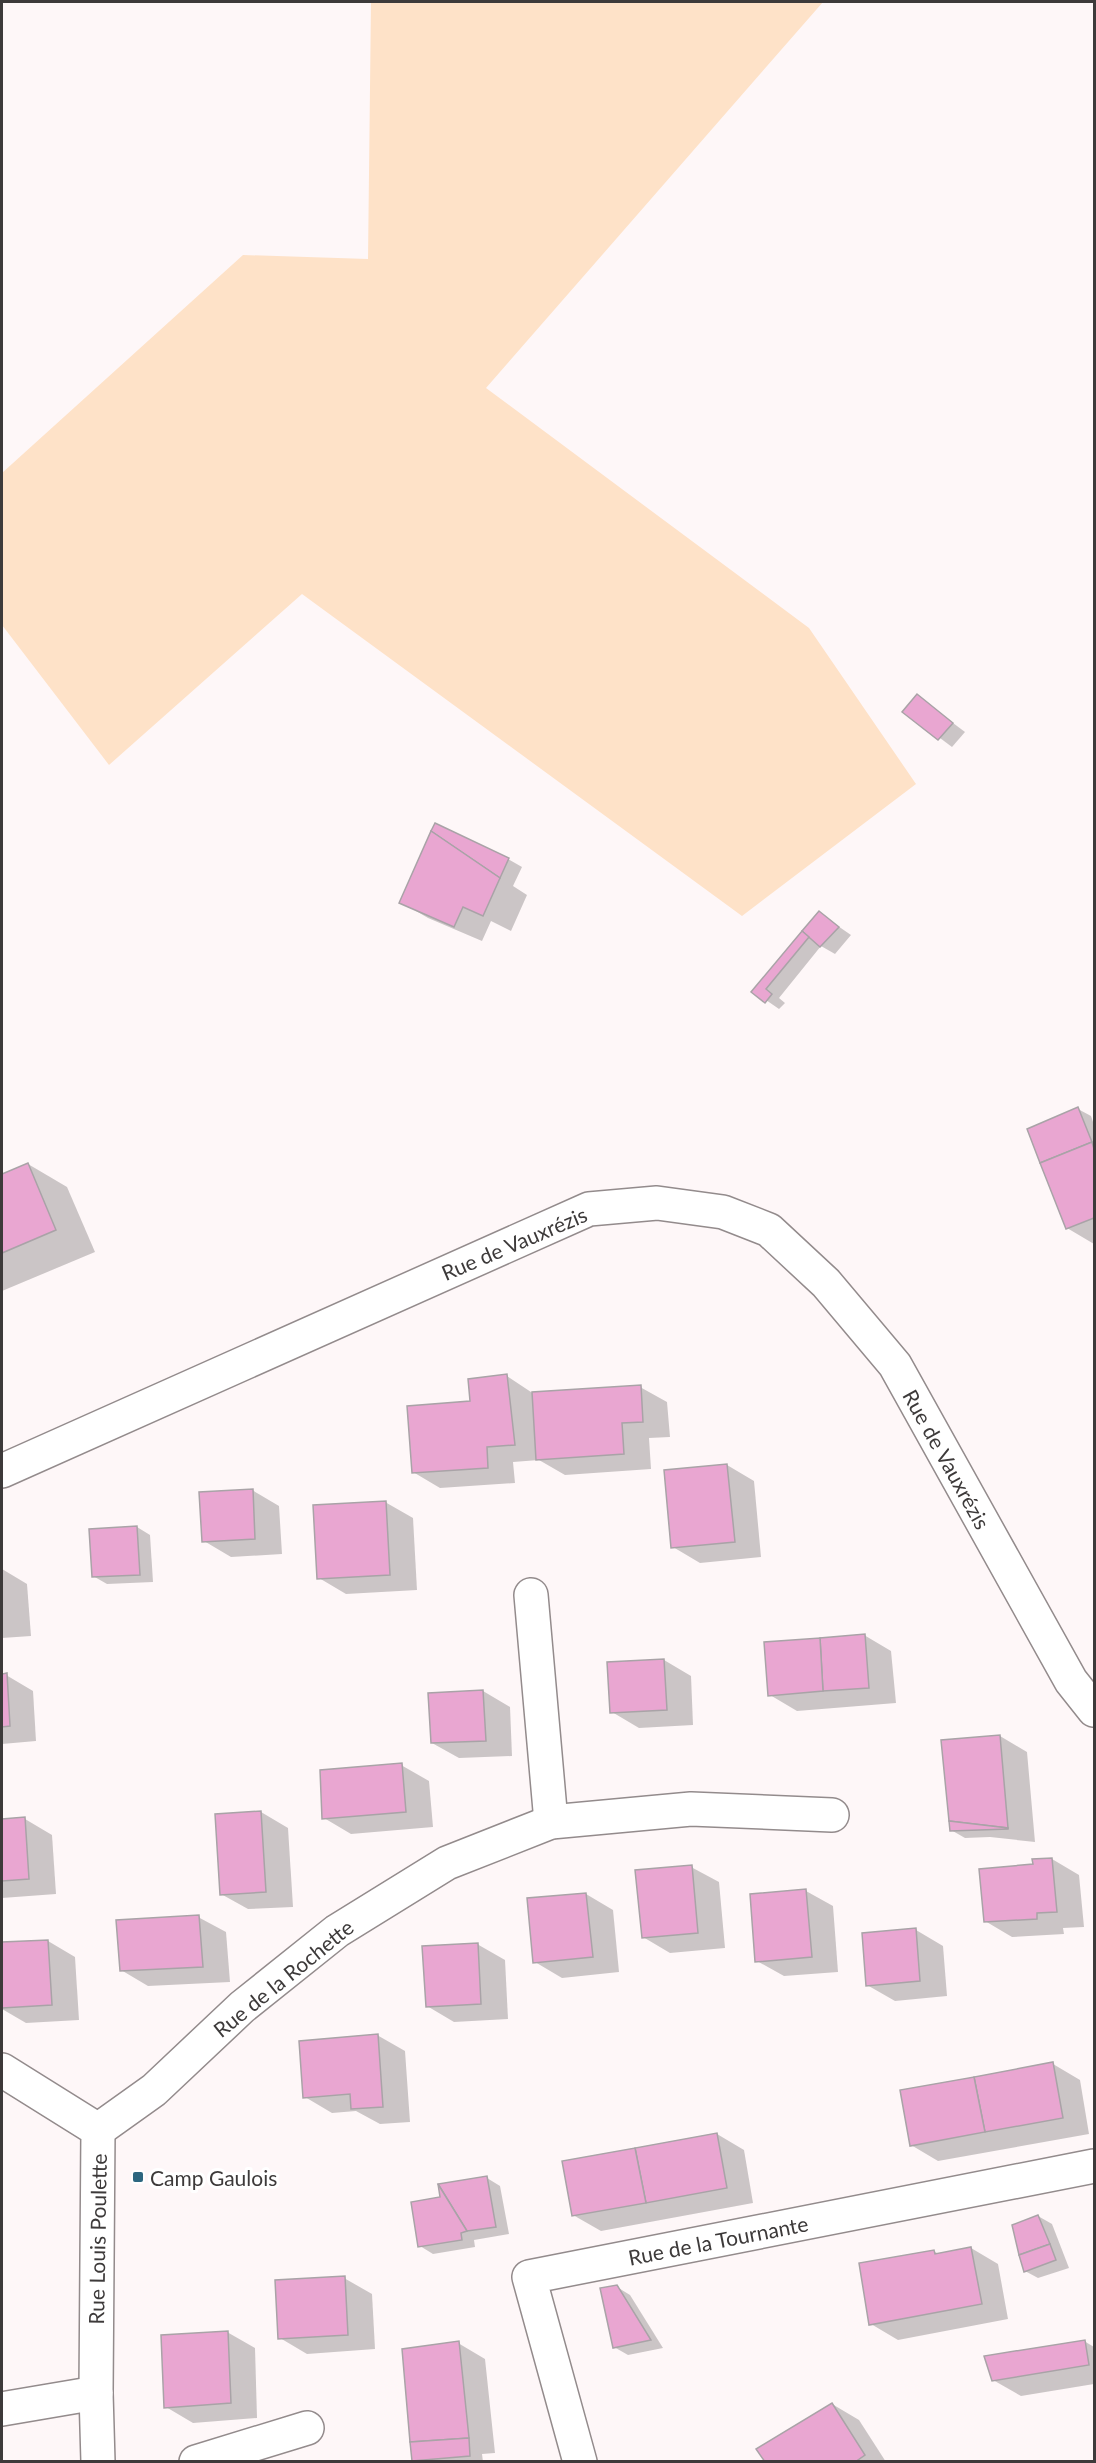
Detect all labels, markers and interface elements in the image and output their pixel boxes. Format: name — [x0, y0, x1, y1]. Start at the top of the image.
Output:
street label: Rue de Vauxrézis — [438, 1201, 590, 1285]
street label: Rue de Vauxrézis — [898, 1385, 996, 1533]
street label: Rue de la Rochette — [208, 1914, 358, 2042]
street label: Rue Louis Poulette — [83, 2153, 111, 2325]
place label: Camp Gaulois — [150, 2165, 277, 2190]
marker: Camp Gaulois — [131, 2170, 145, 2184]
street label: Rue de la Tournante — [626, 2210, 810, 2270]

